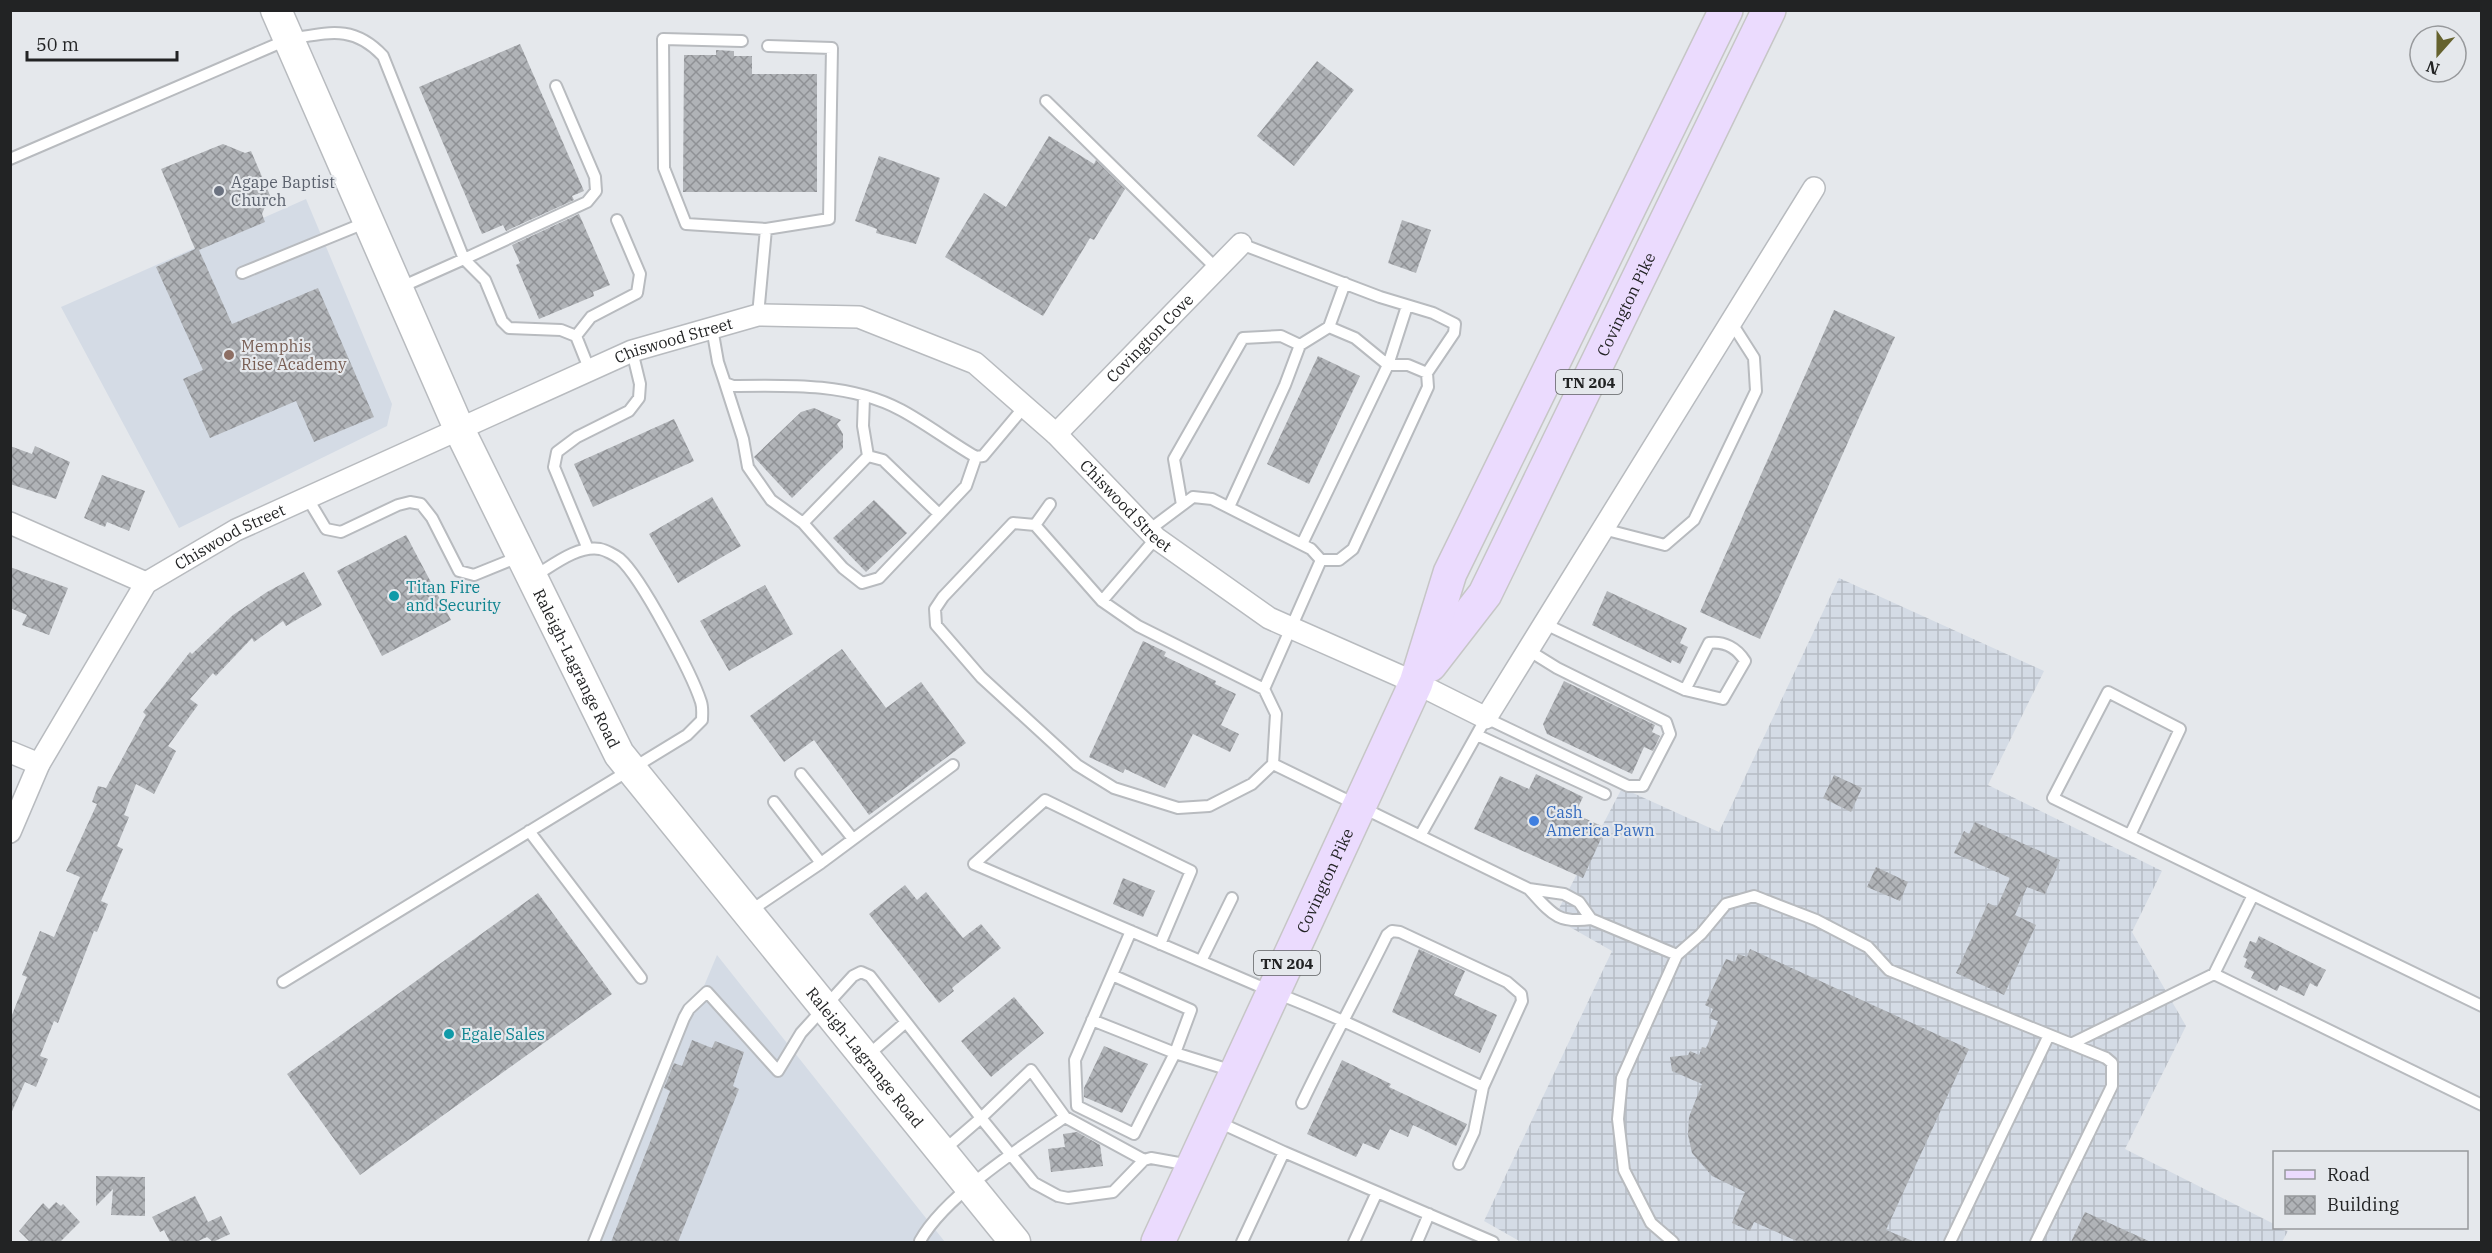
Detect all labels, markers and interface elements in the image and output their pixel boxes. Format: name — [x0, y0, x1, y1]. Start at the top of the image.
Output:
scale bar — [27, 24, 177, 62]
north arrow — [2408, 24, 2468, 84]
text: 50 m — [36, 33, 79, 56]
text: N — [2423, 56, 2442, 80]
place label: Agape Baptist Church — [231, 172, 335, 210]
marker: Agape Baptist Church — [212, 184, 226, 198]
street label: Covington Pike — [1592, 249, 1660, 359]
street label: Covington Cove — [1102, 289, 1197, 387]
street label: Chiswood Street — [611, 313, 735, 368]
place label: Memphis Rise Academy — [241, 336, 347, 374]
marker: Memphis Rise Academy — [222, 348, 236, 362]
road number: TN 204 — [1556, 370, 1622, 394]
street label: Chiswood Street — [1076, 455, 1176, 556]
street label: Chiswood Street — [171, 499, 288, 574]
place label: Titan Fire and Security — [406, 577, 501, 615]
street label: Raleigh-Lagrange Road — [529, 585, 625, 752]
marker: Titan Fire and Security — [387, 589, 401, 603]
place label: Cash America Pawn — [1546, 802, 1655, 840]
marker: Cash America Pawn — [1527, 814, 1541, 828]
street label: Covington Pike — [1292, 825, 1358, 936]
road number: TN 204 — [1254, 951, 1320, 975]
street label: Raleigh-Lagrange Road — [802, 983, 928, 1132]
place label: Egale Sales — [461, 1024, 545, 1044]
marker: Egale Sales — [442, 1027, 456, 1041]
legend — [2273, 1151, 2468, 1229]
text: Road — [2327, 1163, 2370, 1186]
text: Building — [2327, 1193, 2399, 1216]

